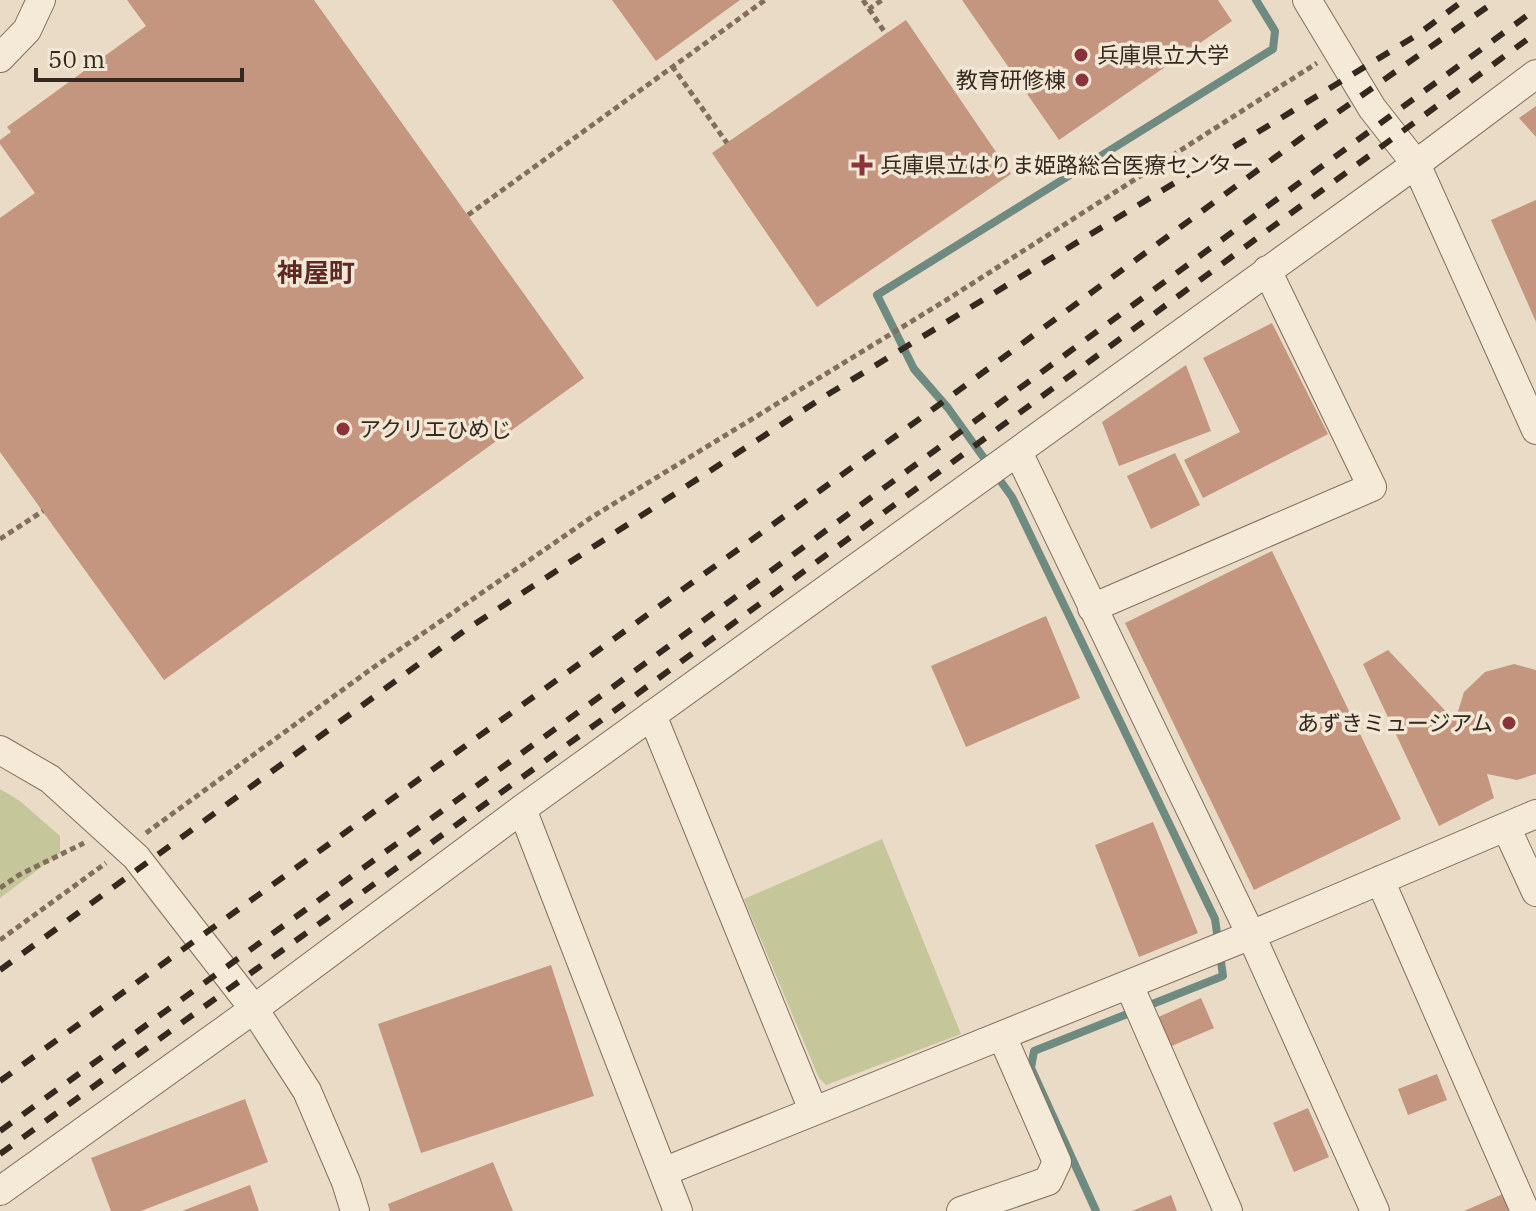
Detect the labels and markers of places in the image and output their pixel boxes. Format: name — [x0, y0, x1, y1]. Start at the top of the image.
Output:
place label: 兵庫県立大学 — [1097, 40, 1229, 69]
marker: 兵庫県立大学 — [1072, 46, 1090, 64]
place label: 教育研修棟 — [956, 65, 1066, 94]
marker: 教育研修棟 — [1073, 71, 1091, 89]
place label: 兵庫県立はりま姫路総合医療センター — [880, 150, 1254, 179]
marker: 兵庫県立はりま姫路総合医療センター — [851, 154, 873, 176]
place label: アクリエひめじ — [359, 414, 512, 443]
marker: アクリエひめじ — [334, 420, 352, 438]
place label: あずきミュージアム — [1297, 708, 1493, 737]
marker: あずきミュージアム — [1500, 714, 1518, 732]

